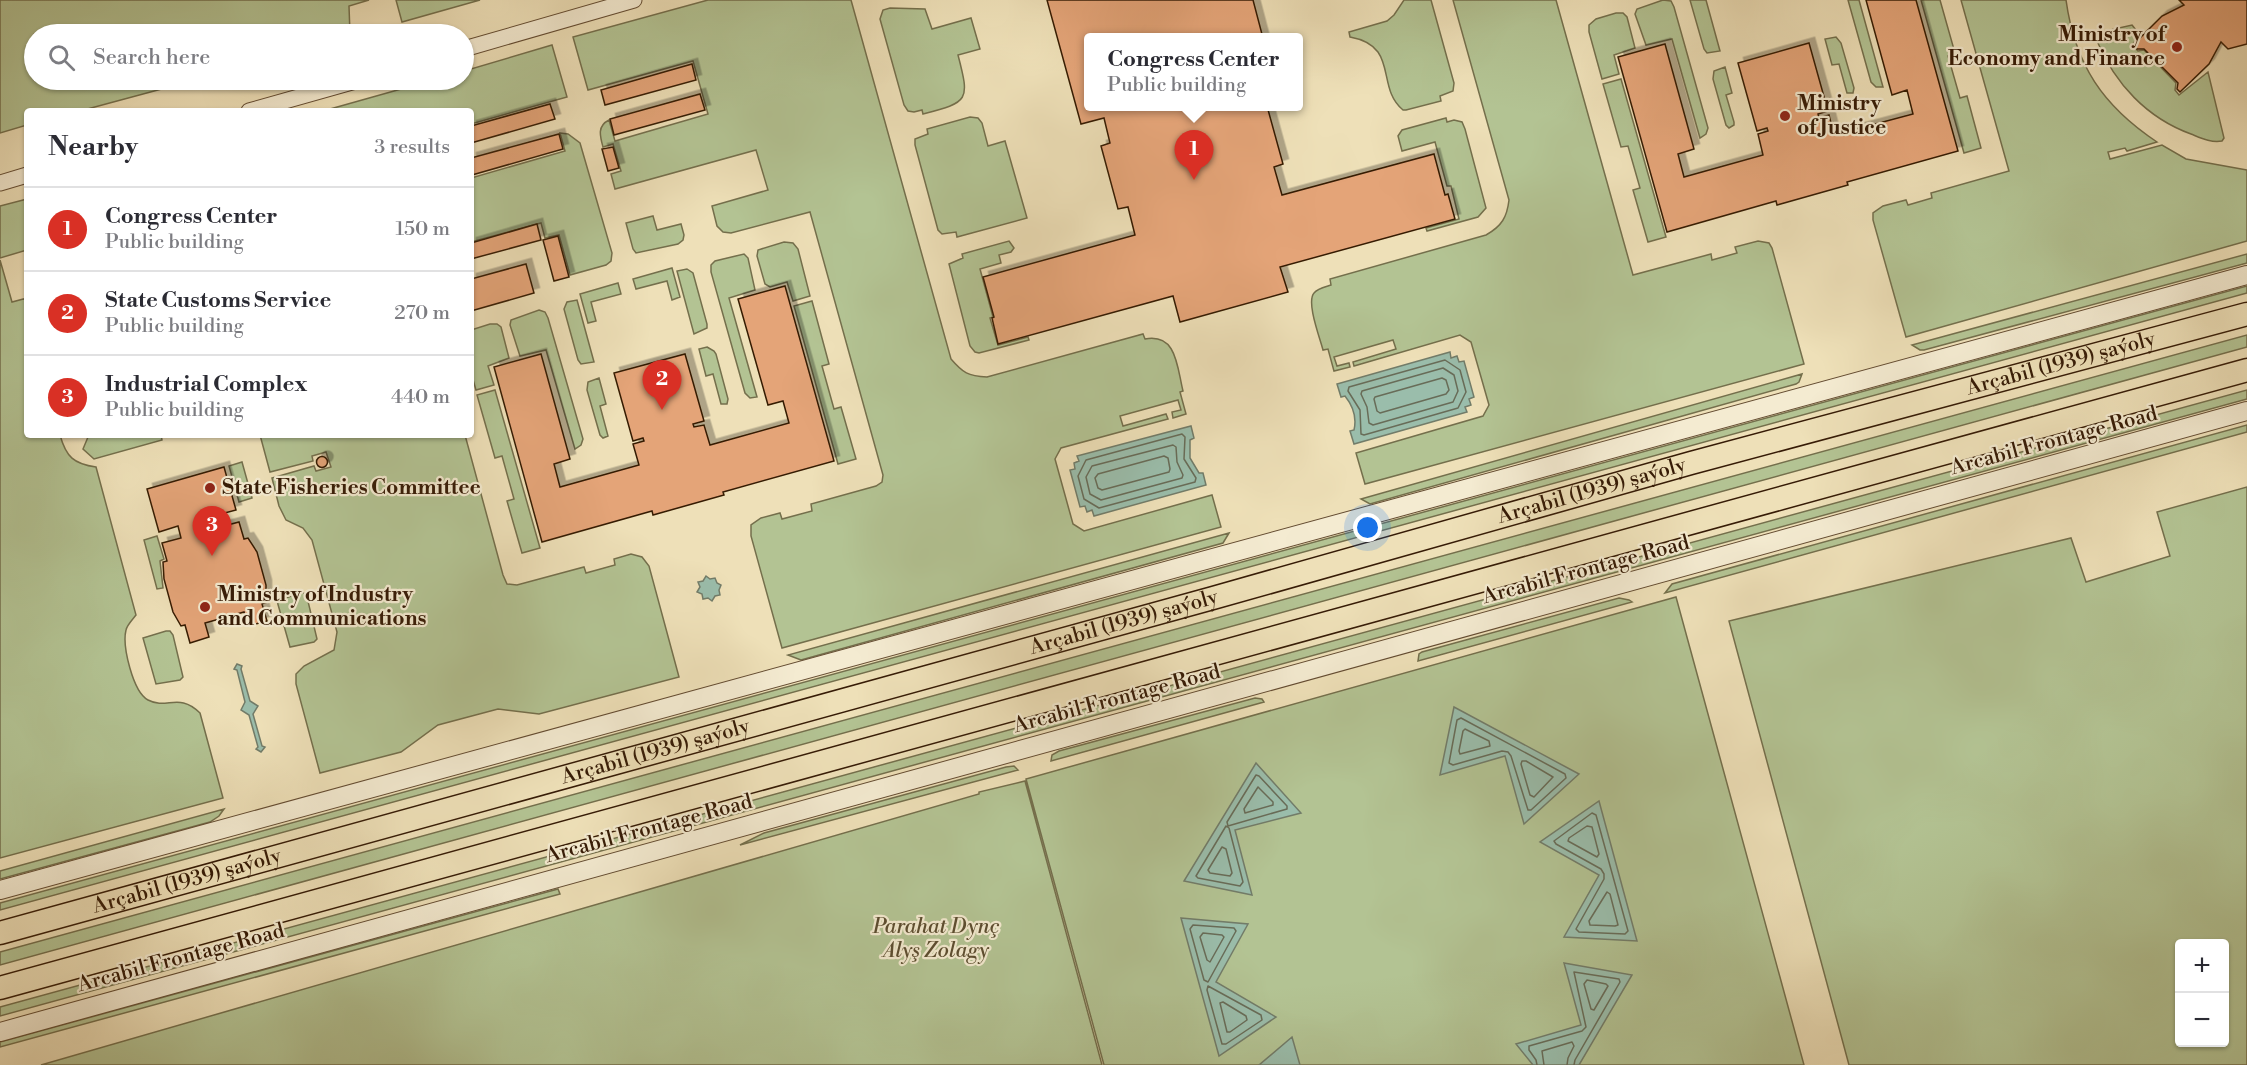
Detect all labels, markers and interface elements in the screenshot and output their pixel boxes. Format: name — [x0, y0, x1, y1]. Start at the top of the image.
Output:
place label: Ministry of Economy and Finance — [1948, 22, 2168, 72]
search box — [24, 24, 474, 90]
popup — [1084, 33, 1303, 111]
marker: Ministry of Economy and Finance — [2170, 40, 2184, 54]
icon: search — [45, 41, 78, 74]
text: Search here — [93, 44, 210, 71]
text: Congress Center — [1107, 46, 1280, 73]
text: Public building — [1107, 73, 1246, 98]
place label: Ministry of Justice — [1797, 91, 1886, 141]
marker: Ministry of Justice — [1778, 109, 1792, 123]
pin: 1 — [1174, 130, 1214, 180]
text: Nearby — [48, 131, 138, 163]
text: 3 results — [374, 135, 450, 160]
text: Congress Center — [105, 203, 277, 230]
text: 1 — [63, 217, 72, 242]
text: 150 m — [395, 217, 450, 242]
text: Public building — [105, 230, 244, 255]
text: State Customs Service — [105, 287, 331, 314]
text: 2 — [61, 301, 74, 326]
text: 270 m — [394, 301, 450, 326]
text: Public building — [105, 314, 244, 339]
street label: Arçabil (1939) şaýoly — [1963, 326, 2159, 402]
pin: 2 — [642, 360, 682, 410]
text: Industrial Complex — [105, 371, 307, 398]
text: 3 — [61, 385, 74, 410]
text: 440 m — [391, 385, 450, 410]
text: Public building — [105, 398, 244, 423]
street label: Arcabil Frontage Road — [1947, 401, 2160, 481]
street label: Arçabil (1939) şaýoly — [1494, 452, 1690, 530]
place label: State Fisheries Committee — [222, 475, 481, 501]
marker: State Fisheries Committee — [203, 481, 217, 495]
pin: 3 — [192, 506, 232, 556]
your location — [1353, 513, 1382, 542]
street label: Arcabil Frontage Road — [1479, 530, 1692, 610]
place label: Ministry of Industry and Communications — [217, 582, 427, 632]
street label: Arçabil (1939) şaýoly — [1026, 584, 1222, 661]
marker: Ministry of Industry and Communications — [198, 600, 212, 614]
street label: Arcabil Frontage Road — [1010, 659, 1223, 739]
street label: Arçabil (1939) şaýoly — [557, 713, 753, 791]
street label: Arcabil Frontage Road — [542, 789, 755, 869]
street label: Arçabil (1939) şaýoly — [89, 843, 285, 920]
park label: Parahat Dynç Alyş Zolagy — [872, 914, 999, 964]
street label: Arcabil Frontage Road — [74, 918, 287, 998]
map controls — [2175, 939, 2229, 1047]
button: + — [2175, 939, 2229, 993]
button: − — [2175, 993, 2229, 1047]

